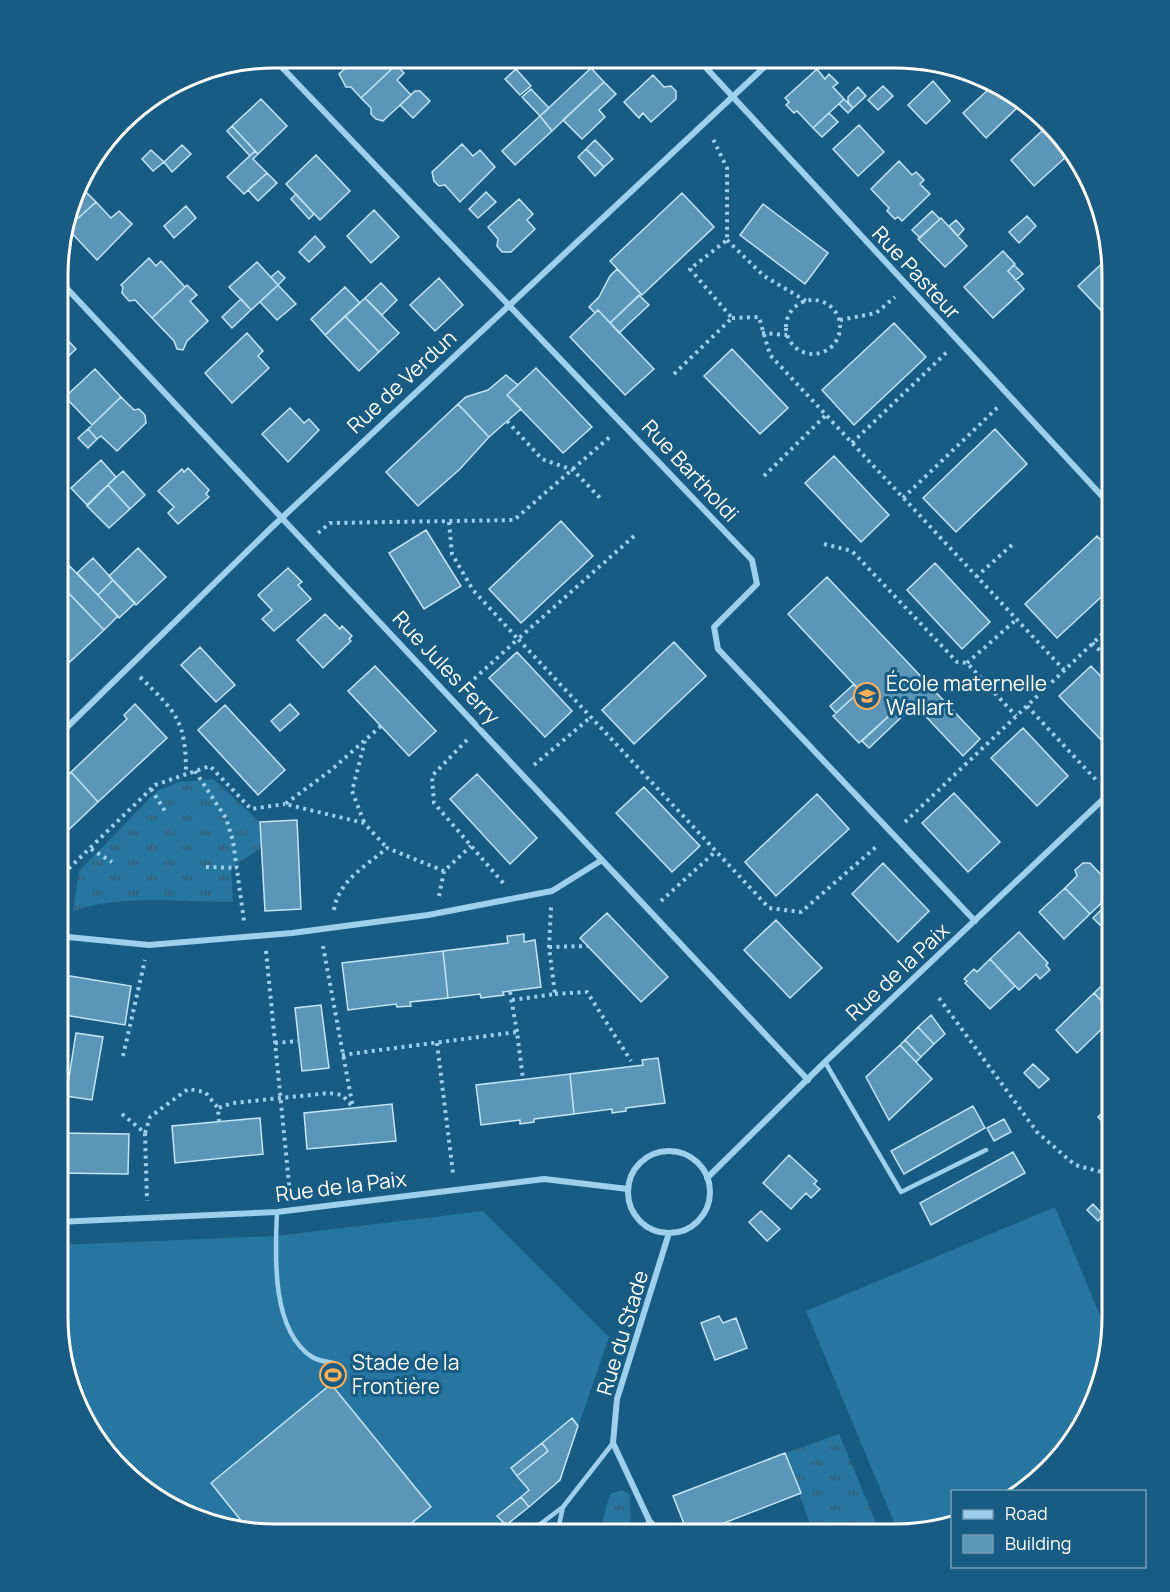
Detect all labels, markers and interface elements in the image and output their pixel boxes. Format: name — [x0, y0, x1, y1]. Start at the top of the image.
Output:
street label: Rue Pasteur — [866, 220, 967, 325]
street label: Rue de Verdun — [341, 323, 462, 439]
street label: Rue Bartholdi — [636, 413, 745, 527]
street label: Rue Jules Ferry — [387, 605, 507, 730]
place label: École maternelle Wallart — [886, 669, 1047, 721]
school or university icon: École maternelle Wallart — [852, 681, 882, 711]
street label: Rue de la Paix — [840, 916, 955, 1026]
street label: Rue de la Paix — [274, 1164, 408, 1208]
street label: Rue du Stade — [590, 1267, 654, 1399]
place label: Stade de la Frontière — [352, 1348, 459, 1400]
sports icon: Stade de la Frontière — [318, 1360, 348, 1390]
legend — [951, 1490, 1146, 1568]
text: Road — [1005, 1501, 1048, 1525]
text: Building — [1005, 1531, 1071, 1555]

